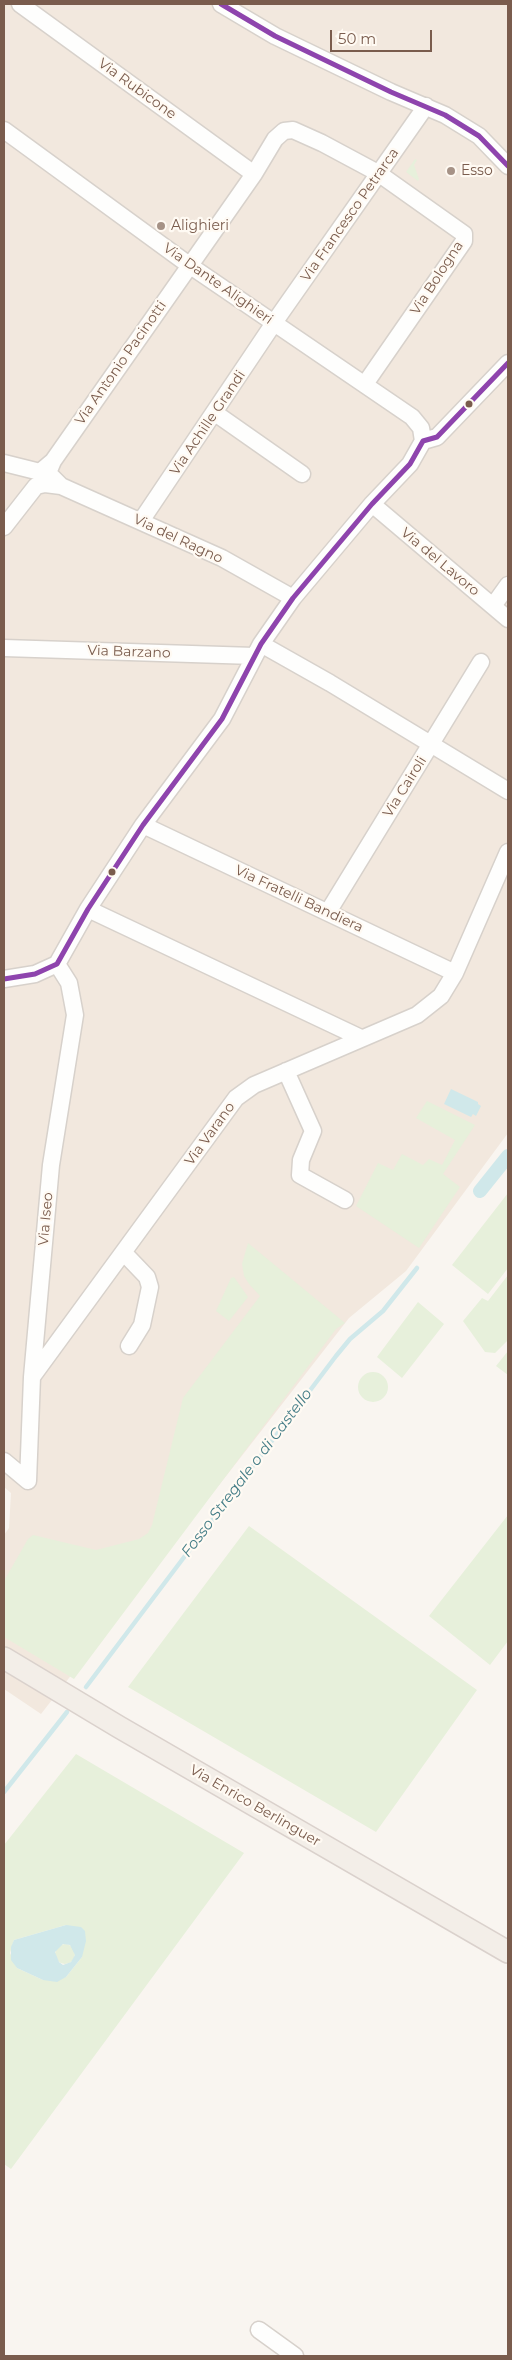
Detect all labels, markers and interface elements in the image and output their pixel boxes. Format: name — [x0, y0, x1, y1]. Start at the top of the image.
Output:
scale bar — [332, 20, 434, 52]
text: 50 m — [338, 29, 376, 48]
street label: Via Rubicone — [95, 55, 179, 123]
street label: Via Francesco Petrarca — [298, 145, 402, 285]
place label: Esso — [461, 163, 493, 179]
marker: Esso — [445, 165, 457, 177]
place label: Alighieri — [171, 218, 229, 234]
marker: Alighieri — [155, 220, 167, 232]
street label: Via Bologna — [407, 238, 467, 318]
street label: Via Dante Alighieri — [160, 240, 276, 328]
street label: Via Antonio Pacinotti — [72, 298, 170, 428]
street label: Via Achille Grandi — [167, 367, 249, 479]
unlabelled marker — [464, 399, 474, 409]
street label: Via del Ragno — [131, 511, 225, 567]
street label: Via del Lavoro — [397, 524, 483, 600]
street label: Via Barzano — [87, 642, 171, 662]
street label: Via Cairoli — [380, 753, 430, 821]
street label: Via Fratelli Bandiera — [232, 862, 366, 936]
unlabelled marker — [107, 867, 117, 877]
street label: Via Varano — [181, 1099, 239, 1169]
street label: Via Iseo — [35, 1192, 57, 1246]
water label: Fosso Stregale o di Castello — [178, 1385, 316, 1561]
street label: Via Enrico Berlinguer — [187, 1762, 323, 1850]

